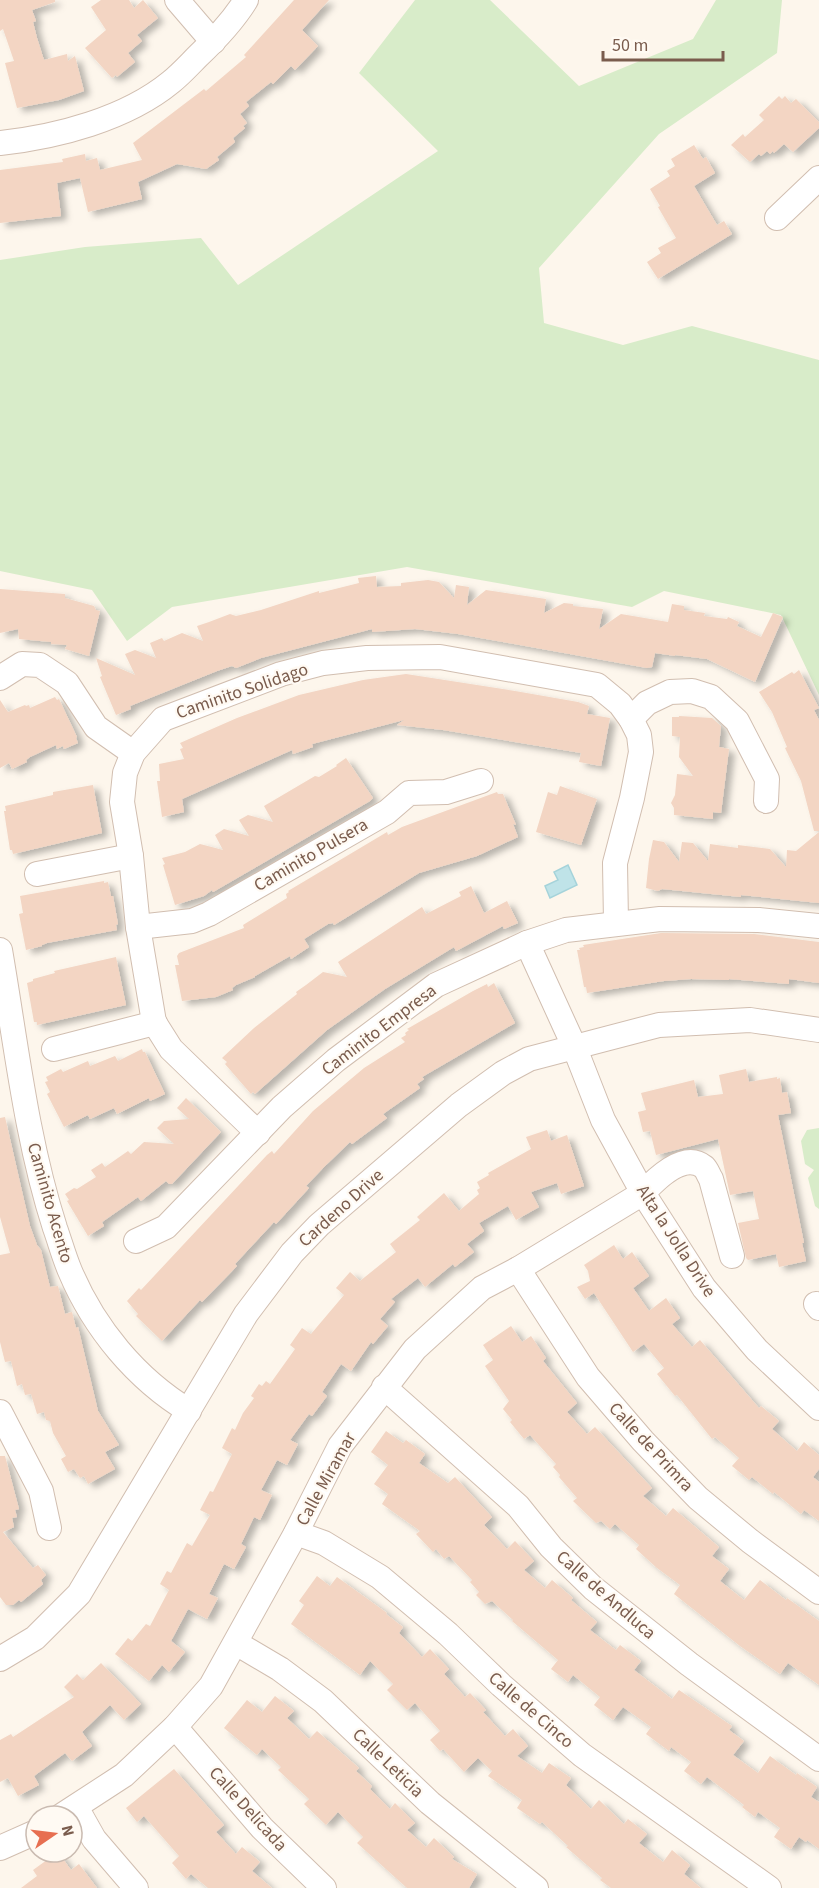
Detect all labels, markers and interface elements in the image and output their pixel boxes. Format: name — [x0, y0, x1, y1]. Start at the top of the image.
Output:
scale bar — [603, 24, 723, 62]
text: 50 m — [612, 33, 648, 58]
street label: Caminito Solidago — [173, 657, 311, 725]
street label: Caminito Pulsera — [249, 812, 373, 898]
street label: Caminito Empresa — [316, 978, 442, 1082]
street label: Caminito Acento — [21, 1140, 79, 1266]
street label: Cardeno Drive — [293, 1163, 389, 1253]
street label: Alta la Jolla Drive — [630, 1180, 722, 1302]
street label: Calle de Primra — [603, 1397, 699, 1497]
street label: Calle Miramar — [290, 1427, 362, 1530]
street label: Calle de Andluca — [551, 1545, 661, 1645]
street label: Calle de Cinco — [483, 1666, 579, 1754]
street label: Calle Leticia — [347, 1723, 429, 1803]
street label: Calle Delicada — [203, 1761, 293, 1857]
north arrow — [24, 1804, 84, 1864]
text: N — [56, 1823, 80, 1838]

